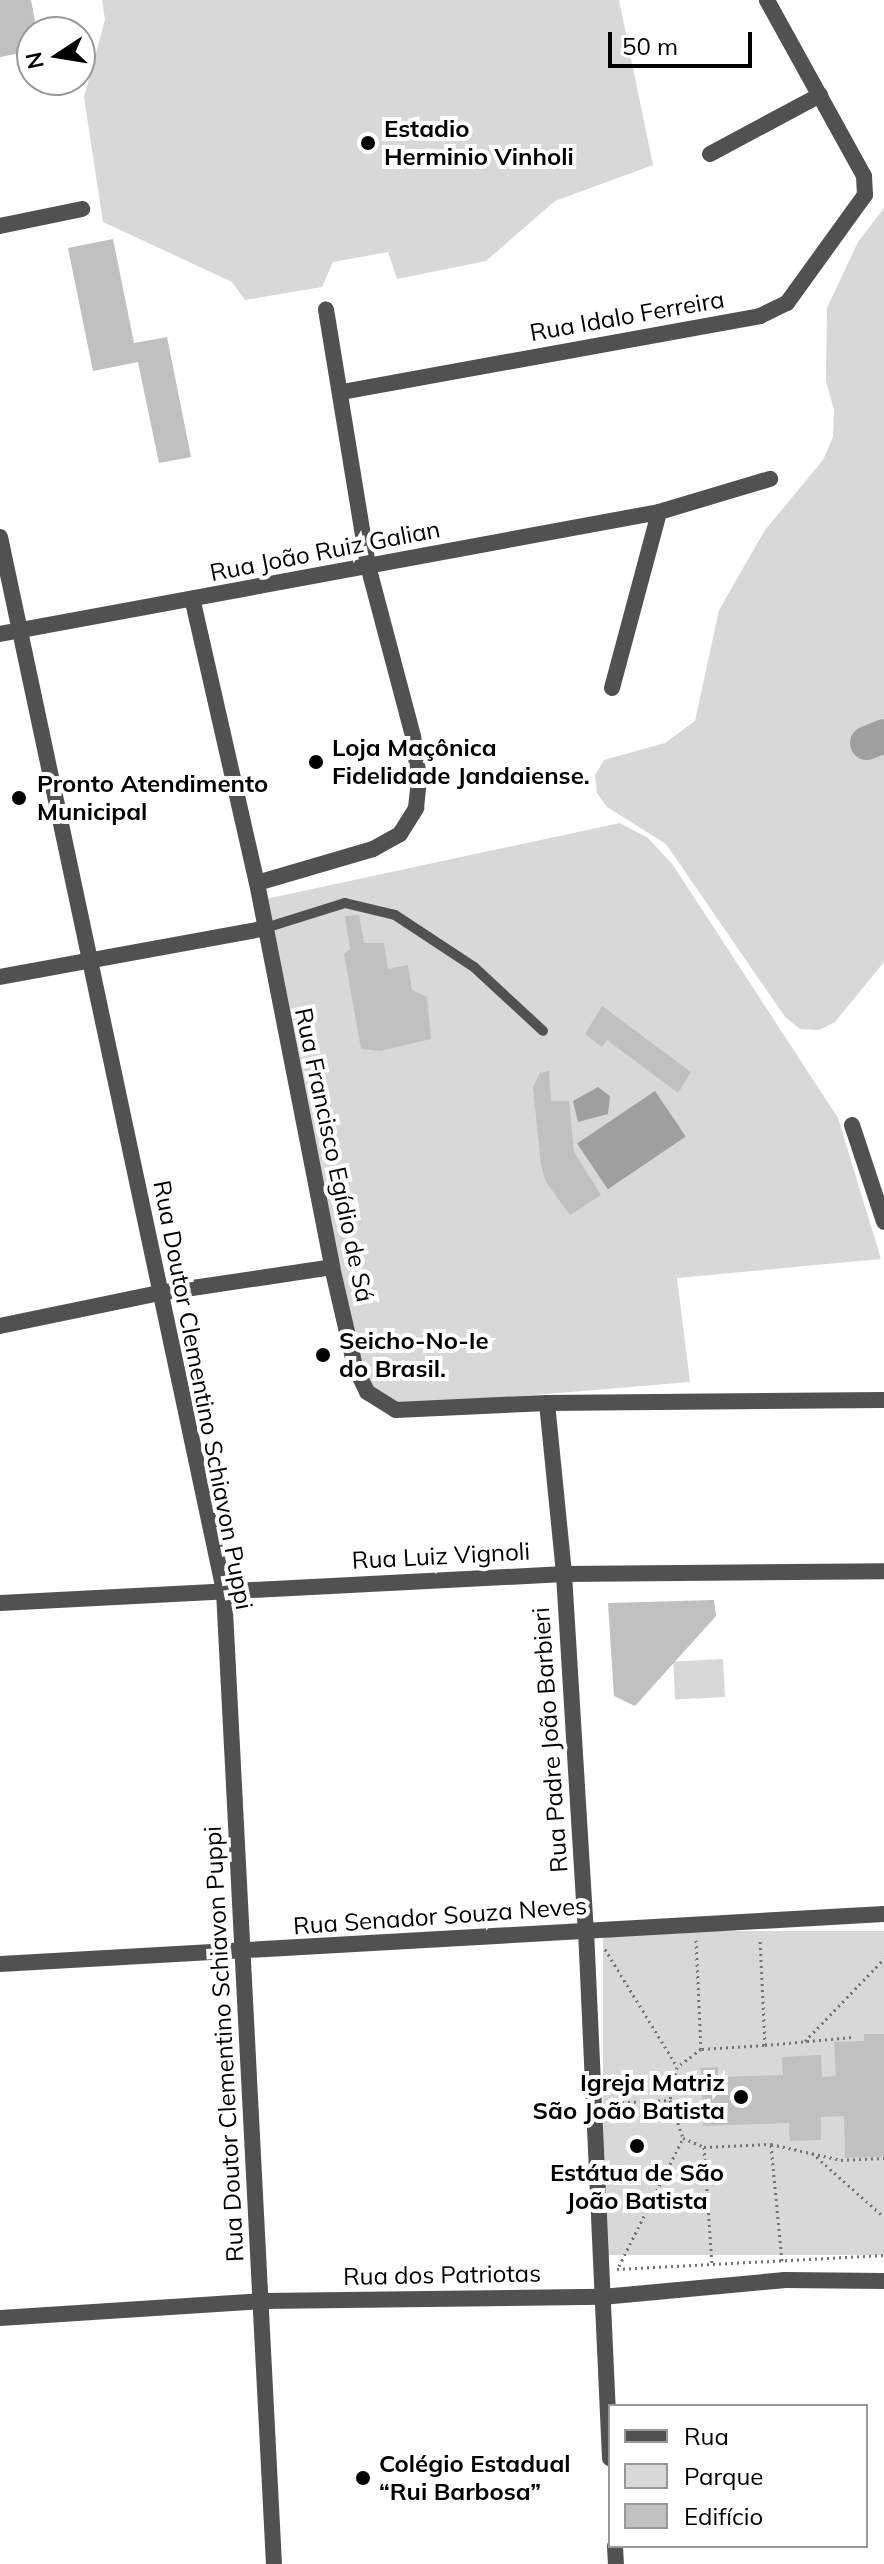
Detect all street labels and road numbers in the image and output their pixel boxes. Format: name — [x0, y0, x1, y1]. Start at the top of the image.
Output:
street label: Rua Idalo Ferreira — [528, 285, 726, 347]
street label: Rua João Ruiz Galian — [207, 515, 443, 587]
street label: Rua Francisco Egídio de Sá — [289, 1005, 379, 1305]
street label: Rua Doutor Clementino Schiavon Puppi — [147, 1178, 259, 1612]
street label: Rua Luiz Vignoli — [351, 1537, 531, 1575]
street label: Rua Padre João Barbieri — [526, 1606, 574, 1874]
street label: Rua Doutor Clementino Schiavon Puppi — [198, 1825, 250, 2263]
street label: Rua Senador Souza Neves — [292, 1891, 588, 1941]
street label: Rua dos Patriotas — [343, 2259, 541, 2291]

